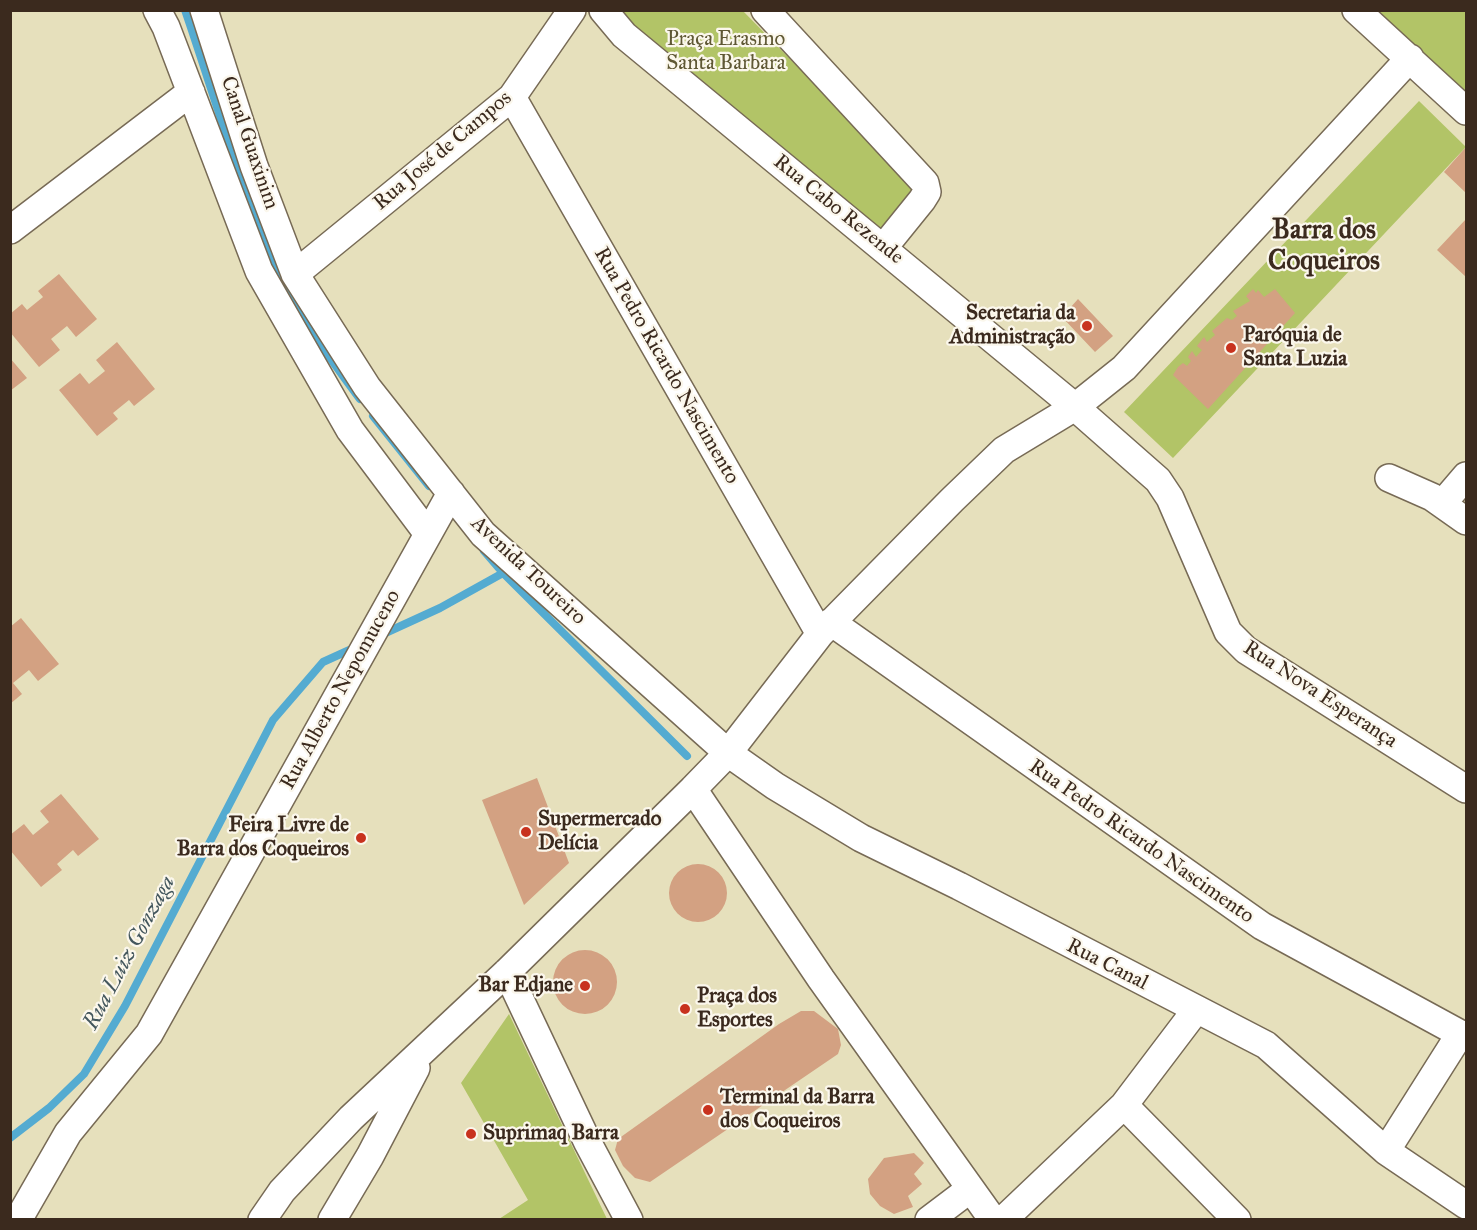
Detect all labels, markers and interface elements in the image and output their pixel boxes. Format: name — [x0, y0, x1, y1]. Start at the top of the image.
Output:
park label: Praça Erasmo Santa Barbara — [666, 27, 786, 77]
street label: Canal Guaxinim — [214, 73, 284, 213]
street label: Rua José de Campos — [369, 86, 517, 216]
street label: Rua Cabo Rezende — [768, 150, 908, 270]
district label: Barra dos Coqueiros — [1268, 215, 1380, 278]
street label: Rua Pedro Ricardo Nascimento — [588, 243, 744, 489]
place label: Secretaria da Administração — [950, 301, 1075, 351]
marker: Secretaria da Administração — [1080, 319, 1094, 333]
place label: Paróquia de Santa Luzia — [1243, 323, 1347, 373]
marker: Paróquia de Santa Luzia — [1224, 341, 1238, 355]
street label: Avenida Toureiro — [465, 511, 591, 631]
street label: Rua Alberto Nepomuceno — [276, 586, 406, 794]
street label: Rua Nova Esperança — [1238, 636, 1402, 754]
street label: Rua Pedro Ricardo Nascimento — [1024, 755, 1258, 929]
place label: Supermercado Delícia — [538, 807, 662, 857]
place label: Feira Livre de Barra dos Coqueiros — [177, 813, 349, 863]
marker: Supermercado Delícia — [519, 825, 533, 839]
marker: Feira Livre de Barra dos Coqueiros — [354, 831, 368, 845]
water label: Rua Luiz Gonzaga — [78, 872, 182, 1034]
street label: Rua Canal — [1062, 934, 1152, 996]
place label: Bar Edjane — [478, 973, 573, 999]
marker: Bar Edjane — [578, 979, 592, 993]
place label: Praça dos Esportes — [697, 984, 777, 1034]
marker: Praça dos Esportes — [678, 1002, 692, 1016]
place label: Terminal da Barra dos Coqueiros — [720, 1085, 874, 1135]
marker: Terminal da Barra dos Coqueiros — [701, 1103, 715, 1117]
place label: Suprimaq Barra — [483, 1121, 619, 1147]
marker: Suprimaq Barra — [464, 1127, 478, 1141]

